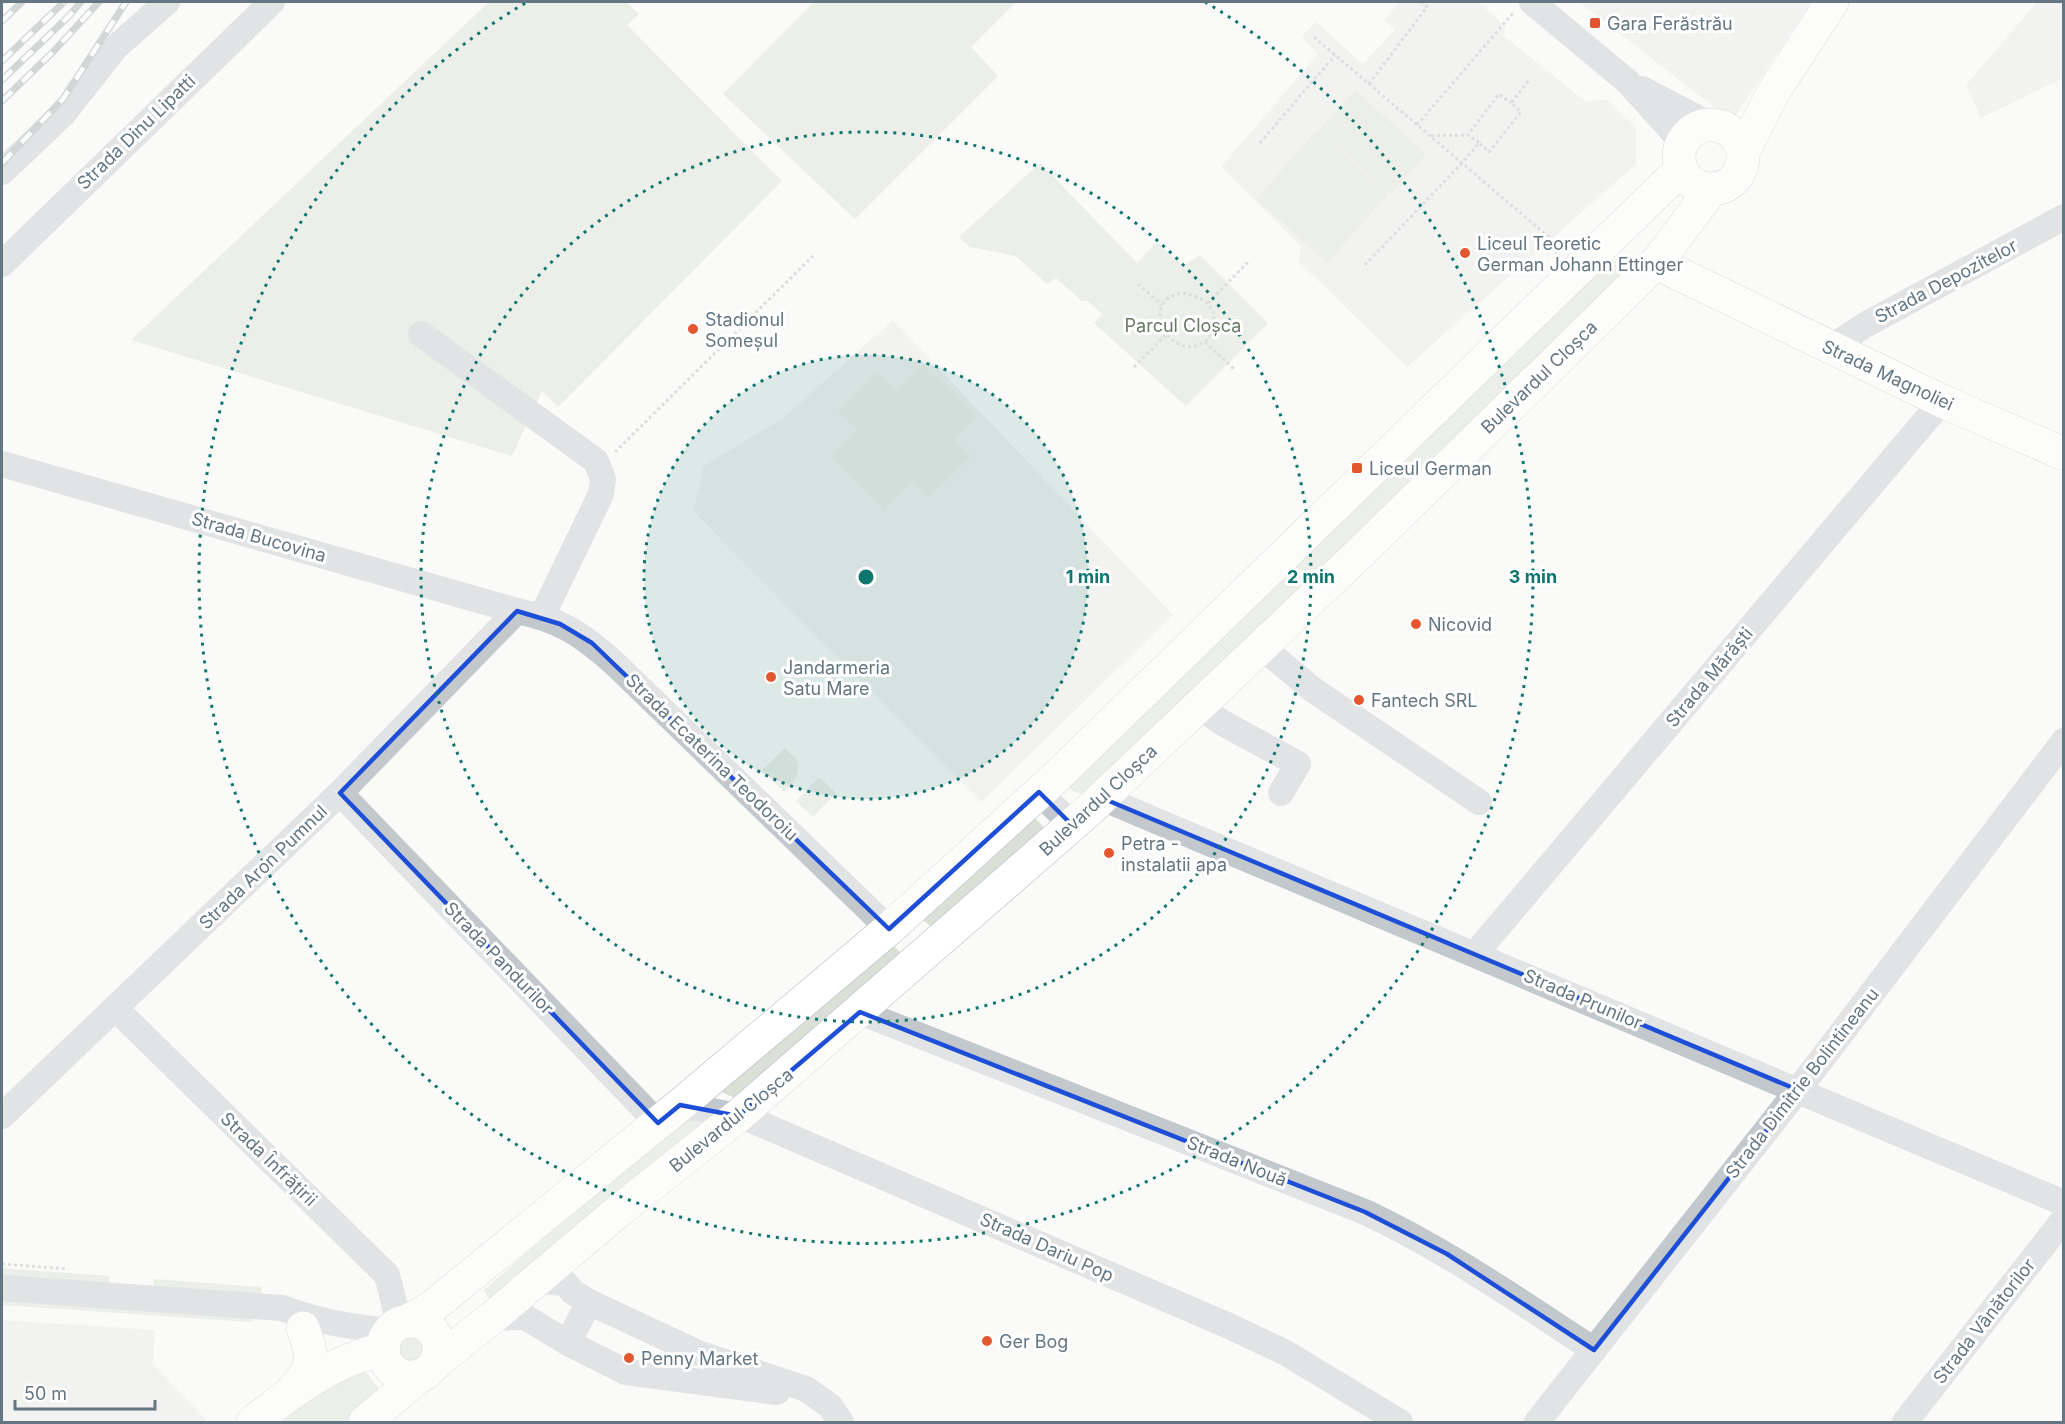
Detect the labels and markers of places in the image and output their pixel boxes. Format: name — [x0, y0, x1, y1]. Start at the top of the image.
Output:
place label: Gara Ferăstrău — [1607, 13, 1733, 34]
marker: Gara Ferăstrău — [1588, 16, 1602, 30]
place label: Liceul Teoretic German Johann Ettinger — [1477, 233, 1683, 275]
marker: Liceul Teoretic German Johann Ettinger — [1458, 246, 1472, 260]
place label: Stadionul Someșul — [705, 309, 784, 352]
marker: Stadionul Someșul — [686, 322, 700, 336]
place label: Liceul German — [1369, 458, 1492, 479]
marker: Liceul German — [1350, 461, 1364, 475]
centre of rings — [856, 567, 876, 587]
place label: Nicovid — [1428, 614, 1492, 635]
marker: Nicovid — [1409, 617, 1423, 631]
place label: Jandarmeria Satu Mare — [783, 657, 890, 699]
marker: Jandarmeria Satu Mare — [764, 670, 778, 684]
place label: Fantech SRL — [1371, 690, 1477, 711]
marker: Fantech SRL — [1352, 693, 1366, 707]
place label: Petra - instalatii apa — [1121, 833, 1227, 875]
marker: Petra - instalatii apa — [1102, 846, 1116, 860]
place label: Ger Bog — [999, 1331, 1068, 1352]
marker: Ger Bog — [980, 1334, 994, 1348]
place label: Penny Market — [641, 1348, 758, 1369]
marker: Penny Market — [622, 1351, 636, 1365]

